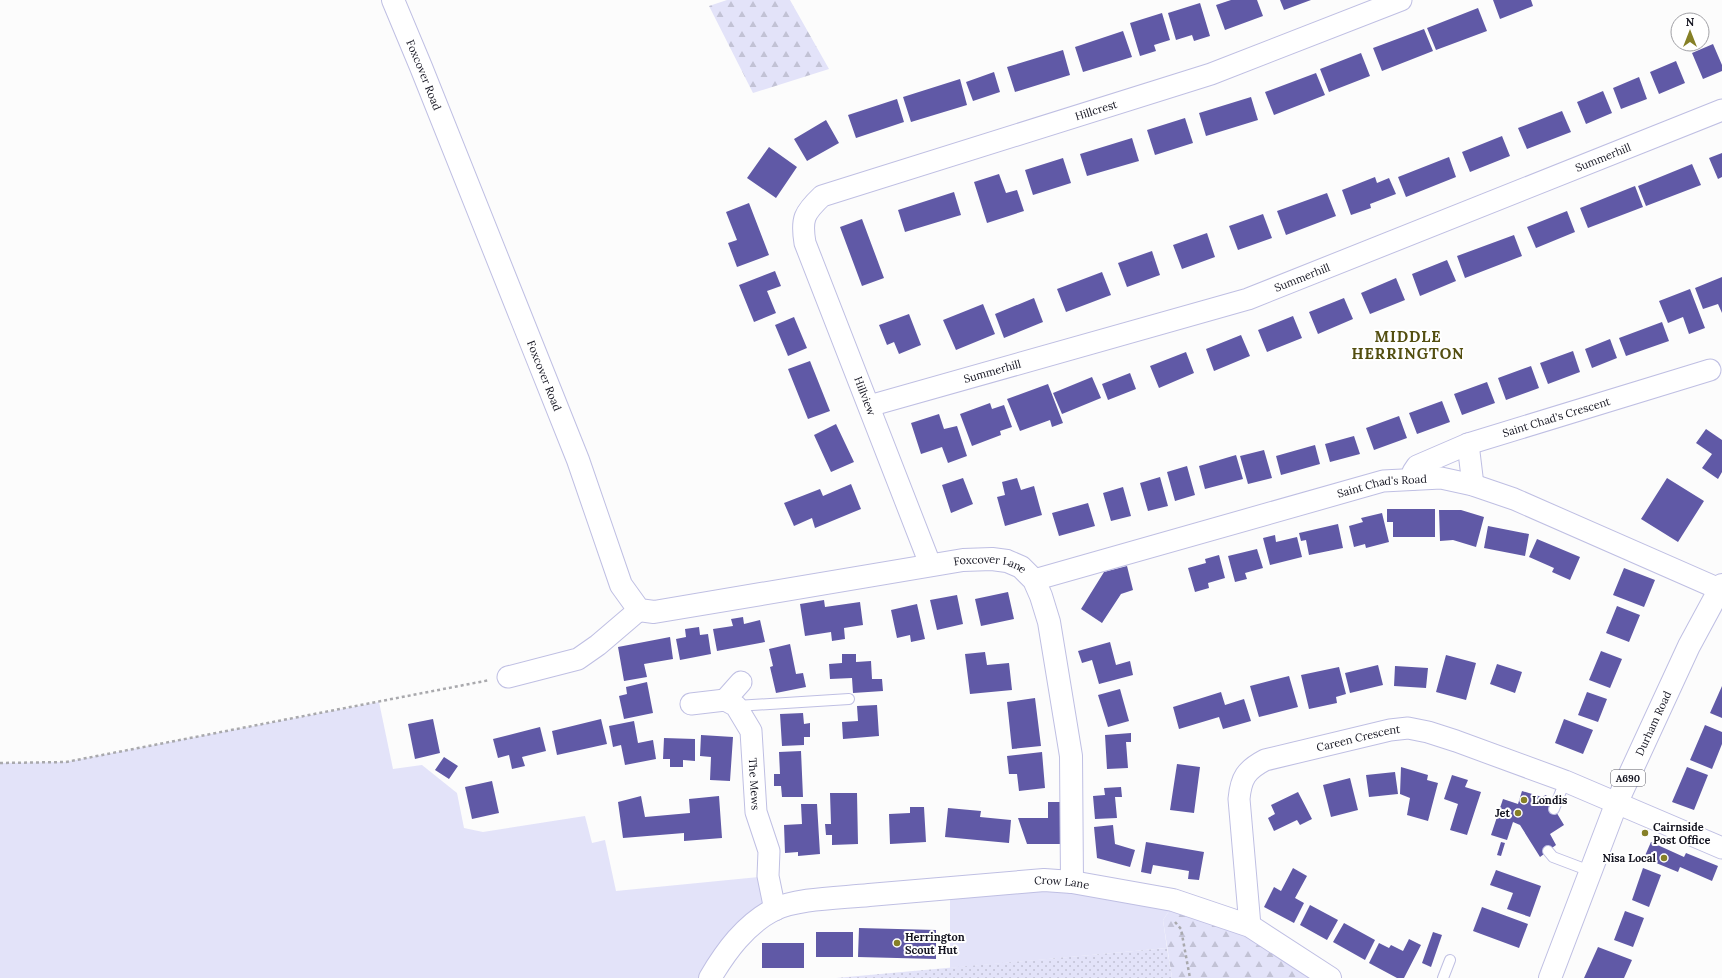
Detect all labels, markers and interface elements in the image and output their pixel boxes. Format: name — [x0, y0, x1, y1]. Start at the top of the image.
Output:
north arrow — [1670, 12, 1710, 52]
text: N — [1686, 15, 1695, 29]
street label: Foxcover Road — [403, 37, 445, 113]
street label: Hillcrest — [1073, 97, 1120, 123]
street label: Summerhill — [1573, 140, 1633, 175]
street label: Summerhill — [1272, 260, 1332, 295]
district label: MIDDLE HERRINGTON — [1351, 327, 1465, 363]
street label: Foxcover Road — [524, 338, 565, 413]
street label: Summerhill — [962, 356, 1022, 386]
street label: Hillview — [851, 374, 879, 418]
street label: Saint Chad's Crescent — [1501, 394, 1612, 440]
street label: Saint Chad's Road — [1336, 472, 1428, 501]
street label: Foxcover Lane — [953, 552, 1030, 576]
street label: Durham Road — [1632, 688, 1675, 758]
street label: Careen Crescent — [1315, 722, 1402, 754]
street label: The Mews — [746, 757, 763, 811]
road number: A690 — [1611, 770, 1645, 786]
place label: Londis — [1532, 793, 1567, 807]
marker: Londis — [1519, 795, 1529, 805]
place label: Jet — [1495, 806, 1510, 820]
marker: Jet — [1513, 808, 1523, 818]
place label: Cairnside Post Office — [1653, 820, 1710, 847]
marker: Cairnside Post Office — [1640, 828, 1650, 838]
place label: Nisa Local — [1602, 851, 1657, 865]
marker: Nisa Local — [1659, 853, 1669, 863]
street label: Crow Lane — [1034, 873, 1091, 892]
place label: Herrington Scout Hut — [905, 930, 965, 957]
marker: Herrington Scout Hut — [892, 938, 902, 948]

